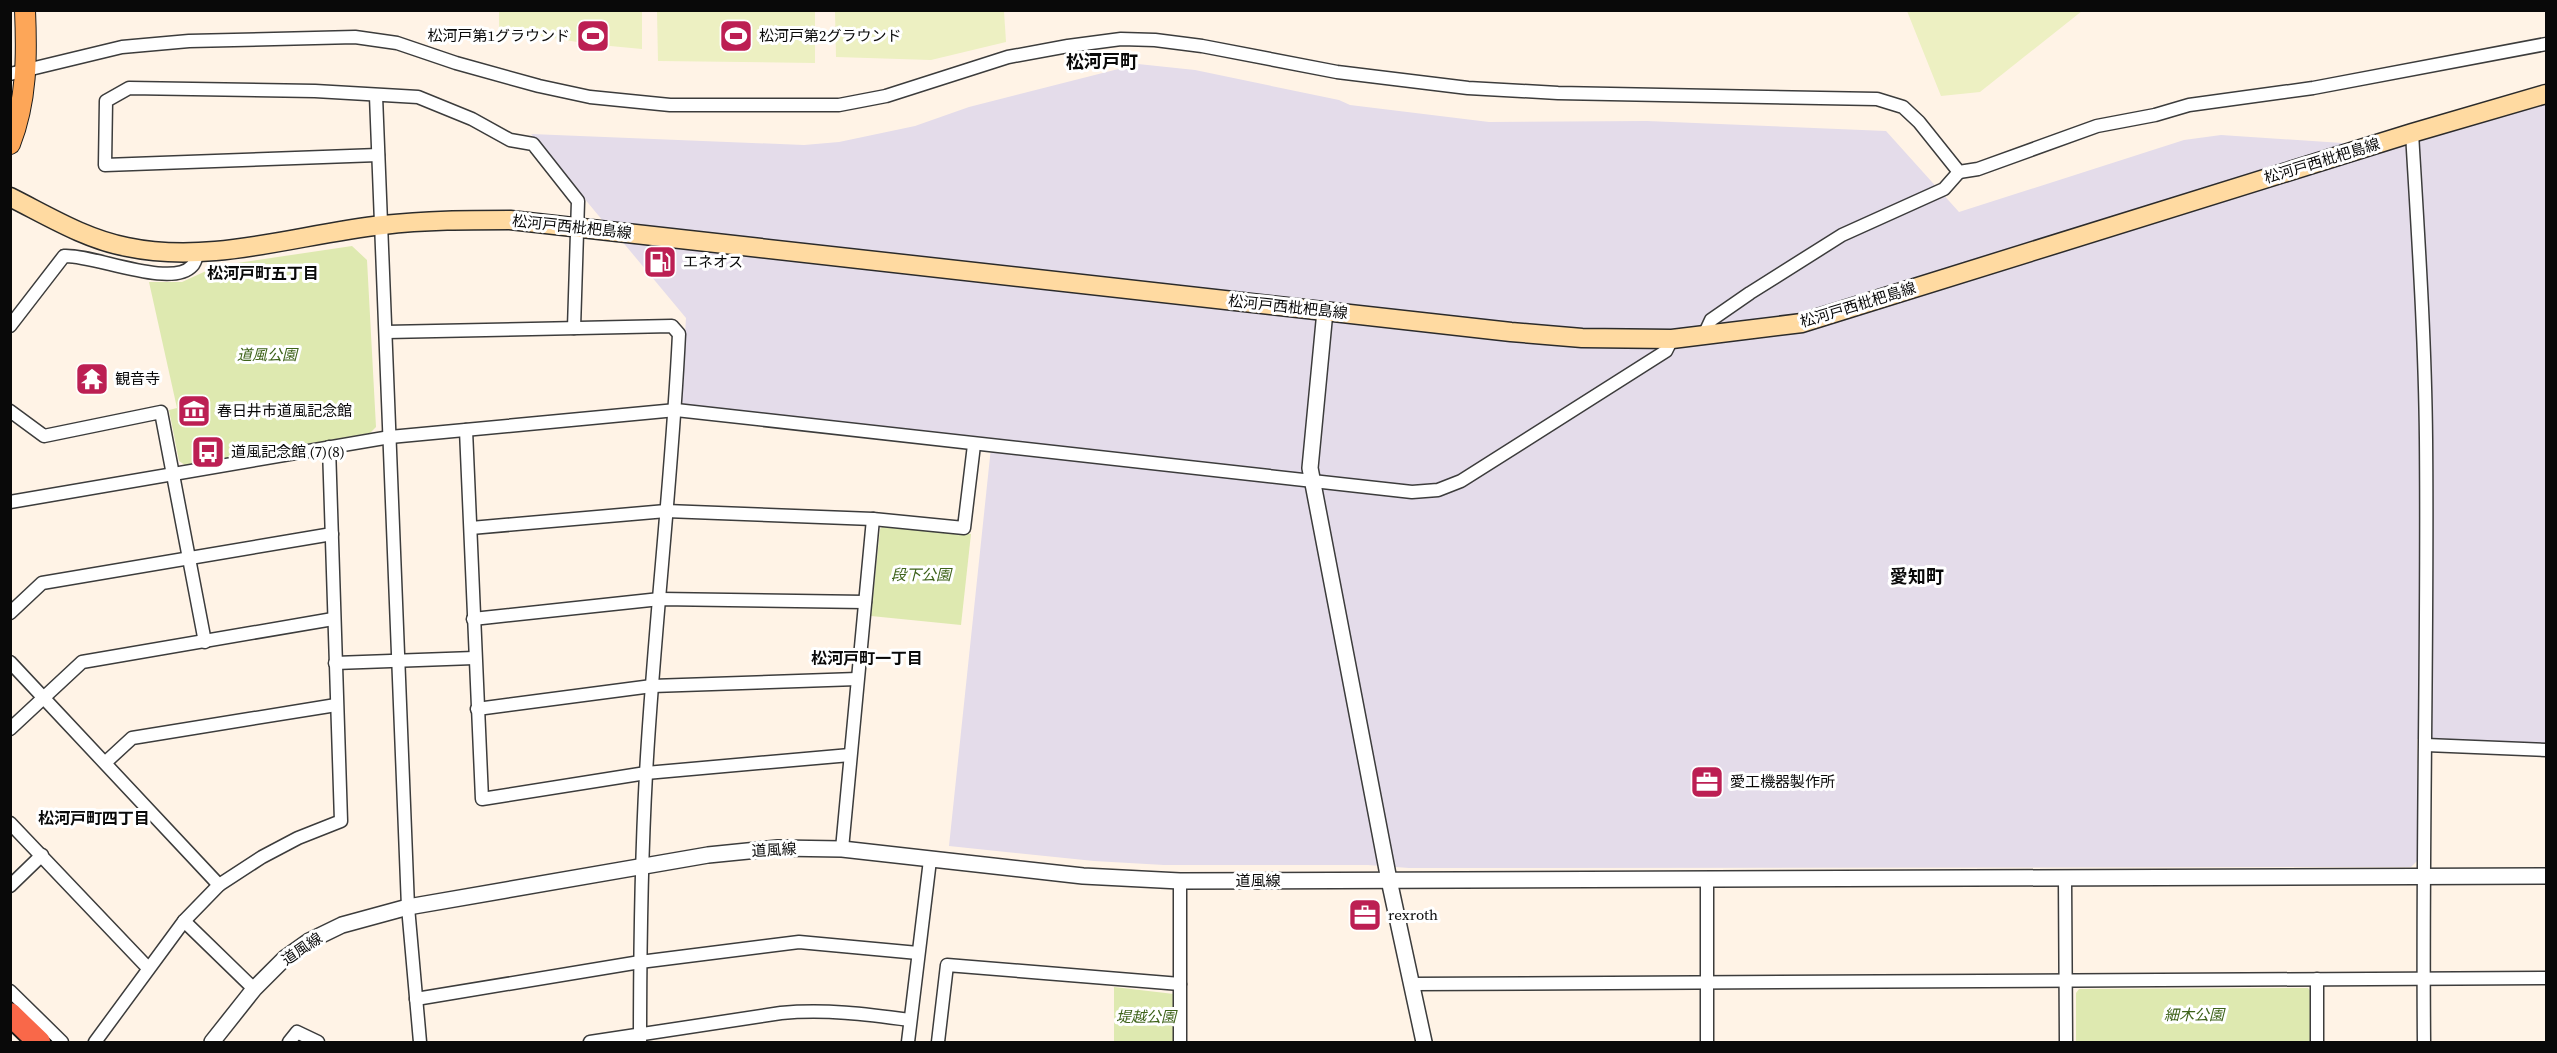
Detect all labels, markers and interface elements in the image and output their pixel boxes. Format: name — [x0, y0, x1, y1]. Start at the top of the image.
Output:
sports icon: 松河戸第1グラウンド — [575, 18, 611, 54]
sports icon: 松河戸第2グラウンド — [718, 18, 754, 54]
place label: 松河戸第1グラウンド — [427, 25, 570, 46]
place label: 松河戸第2グラウンド — [759, 25, 902, 46]
district label: 松河戸町 — [1066, 49, 1138, 74]
street label: 松河戸西枇杷島線 — [2261, 133, 2382, 188]
street label: 松河戸西枇杷島線 — [511, 210, 633, 243]
fuel station icon: エネオス — [642, 244, 678, 280]
place label: エネオス — [683, 251, 743, 272]
district label: 松河戸町五丁目 — [207, 262, 319, 284]
street label: 松河戸西枇杷島線 — [1797, 277, 1918, 332]
street label: 松河戸西枇杷島線 — [1227, 290, 1349, 323]
park label: 道風公園 — [237, 344, 299, 365]
temple icon: 観音寺 — [74, 361, 110, 397]
place label: 観音寺 — [115, 368, 160, 389]
museum icon: 春日井市道風記念館 — [176, 393, 212, 429]
place label: 春日井市道風記念館 — [217, 400, 352, 421]
bus stop icon: 道風記念館 (7)(8) — [190, 434, 226, 470]
place label: 道風記念館 (7)(8) — [231, 441, 345, 462]
park label: 段下公園 — [891, 564, 953, 585]
district label: 愛知町 — [1890, 564, 1944, 589]
district label: 松河戸町一丁目 — [811, 647, 923, 669]
office icon: 愛工機器製作所 — [1689, 764, 1725, 800]
place label: 愛工機器製作所 — [1730, 771, 1835, 792]
district label: 松河戸町四丁目 — [38, 807, 150, 829]
street label: 道風線 — [751, 838, 797, 861]
street label: 道風線 — [1235, 870, 1281, 891]
office icon: rexroth — [1347, 897, 1383, 933]
place label: rexroth — [1388, 904, 1438, 925]
street label: 道風線 — [277, 927, 326, 970]
park label: 細木公園 — [2164, 1004, 2226, 1025]
park label: 堤越公園 — [1116, 1006, 1178, 1027]

